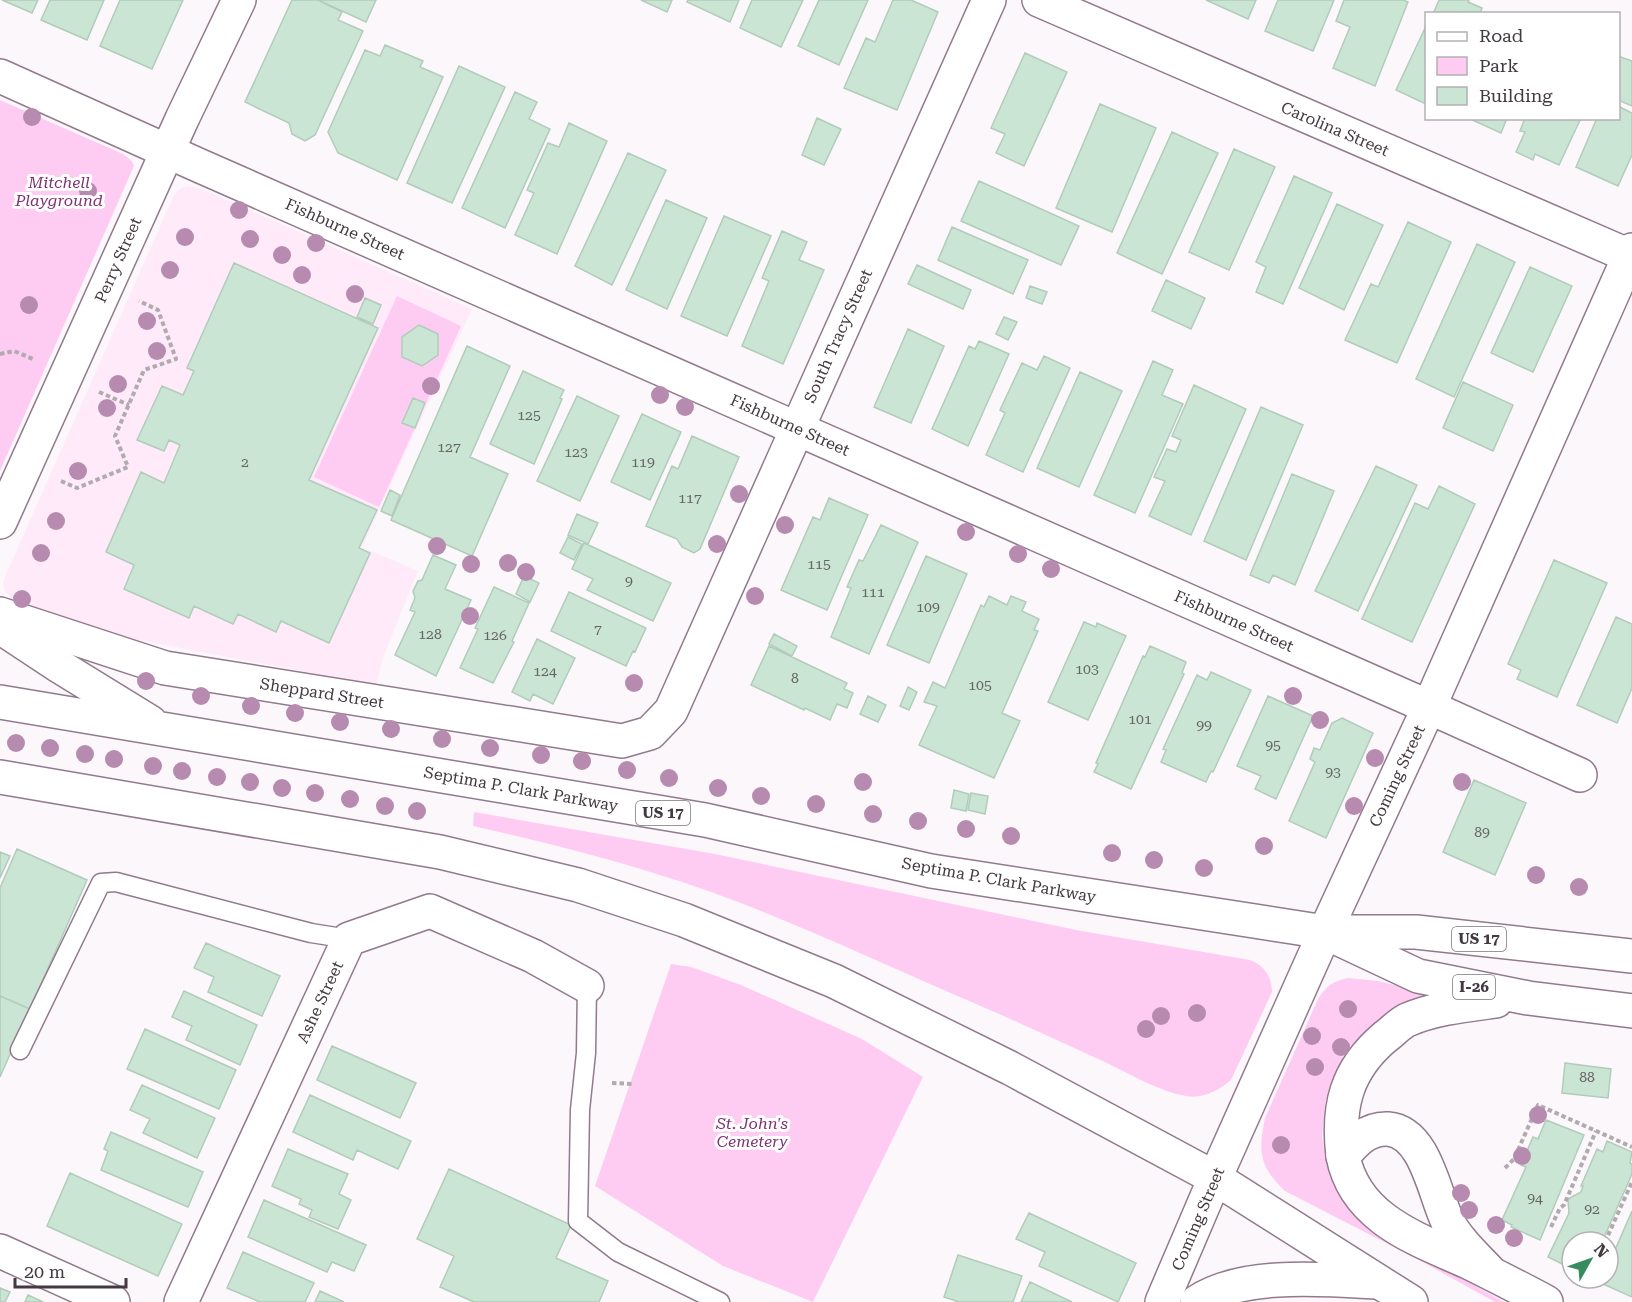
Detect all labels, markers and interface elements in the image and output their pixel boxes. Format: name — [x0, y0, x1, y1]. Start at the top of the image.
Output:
legend — [1425, 12, 1620, 120]
text: Road — [1479, 25, 1524, 46]
text: Park — [1479, 55, 1519, 76]
text: Building — [1479, 85, 1553, 106]
street label: Carolina Street — [1278, 98, 1392, 160]
park label: Mitchell Playground — [14, 173, 103, 210]
street label: Fishburne Street — [282, 194, 408, 264]
street label: Perry Street — [91, 214, 145, 306]
street label: South Tracy Street — [800, 266, 876, 406]
street label: Fishburne Street — [727, 390, 853, 460]
house number: 125 — [517, 407, 541, 423]
house number: 127 — [437, 439, 461, 455]
house number: 123 — [564, 444, 588, 460]
house number: 2 — [241, 454, 249, 470]
house number: 119 — [631, 454, 655, 470]
house number: 117 — [678, 490, 702, 506]
house number: 115 — [807, 556, 831, 572]
house number: 9 — [625, 573, 633, 589]
house number: 111 — [861, 584, 885, 600]
street label: Fishburne Street — [1171, 586, 1297, 656]
house number: 109 — [916, 599, 940, 615]
house number: 7 — [594, 621, 602, 637]
house number: 128 — [418, 626, 442, 642]
house number: 126 — [483, 627, 507, 643]
house number: 103 — [1075, 661, 1099, 677]
house number: 124 — [533, 663, 557, 679]
house number: 8 — [791, 670, 799, 686]
street label: Sheppard Street — [259, 674, 385, 712]
house number: 105 — [968, 677, 992, 693]
house number: 101 — [1128, 711, 1152, 727]
house number: 99 — [1196, 717, 1212, 733]
street label: Coming Street — [1365, 722, 1429, 830]
house number: 95 — [1265, 737, 1281, 753]
street label: Septima P. Clark Parkway — [422, 763, 620, 816]
house number: 93 — [1325, 764, 1341, 780]
road number: US 17 — [636, 801, 690, 825]
house number: 89 — [1474, 824, 1490, 840]
street label: Septima P. Clark Parkway — [900, 854, 1098, 907]
road number: US 17 — [1452, 927, 1506, 951]
street label: Ashe Street — [293, 958, 347, 1046]
road number: I-26 — [1453, 975, 1495, 999]
house number: 88 — [1579, 1069, 1595, 1085]
park label: St. John's Cemetery — [715, 1114, 788, 1151]
street label: Coming Street — [1168, 1164, 1228, 1274]
house number: 94 — [1527, 1190, 1543, 1206]
house number: 92 — [1584, 1201, 1600, 1217]
north arrow — [1560, 1230, 1620, 1290]
text: N — [1590, 1240, 1612, 1262]
scale bar — [15, 1251, 126, 1289]
text: 20 m — [24, 1261, 65, 1282]

